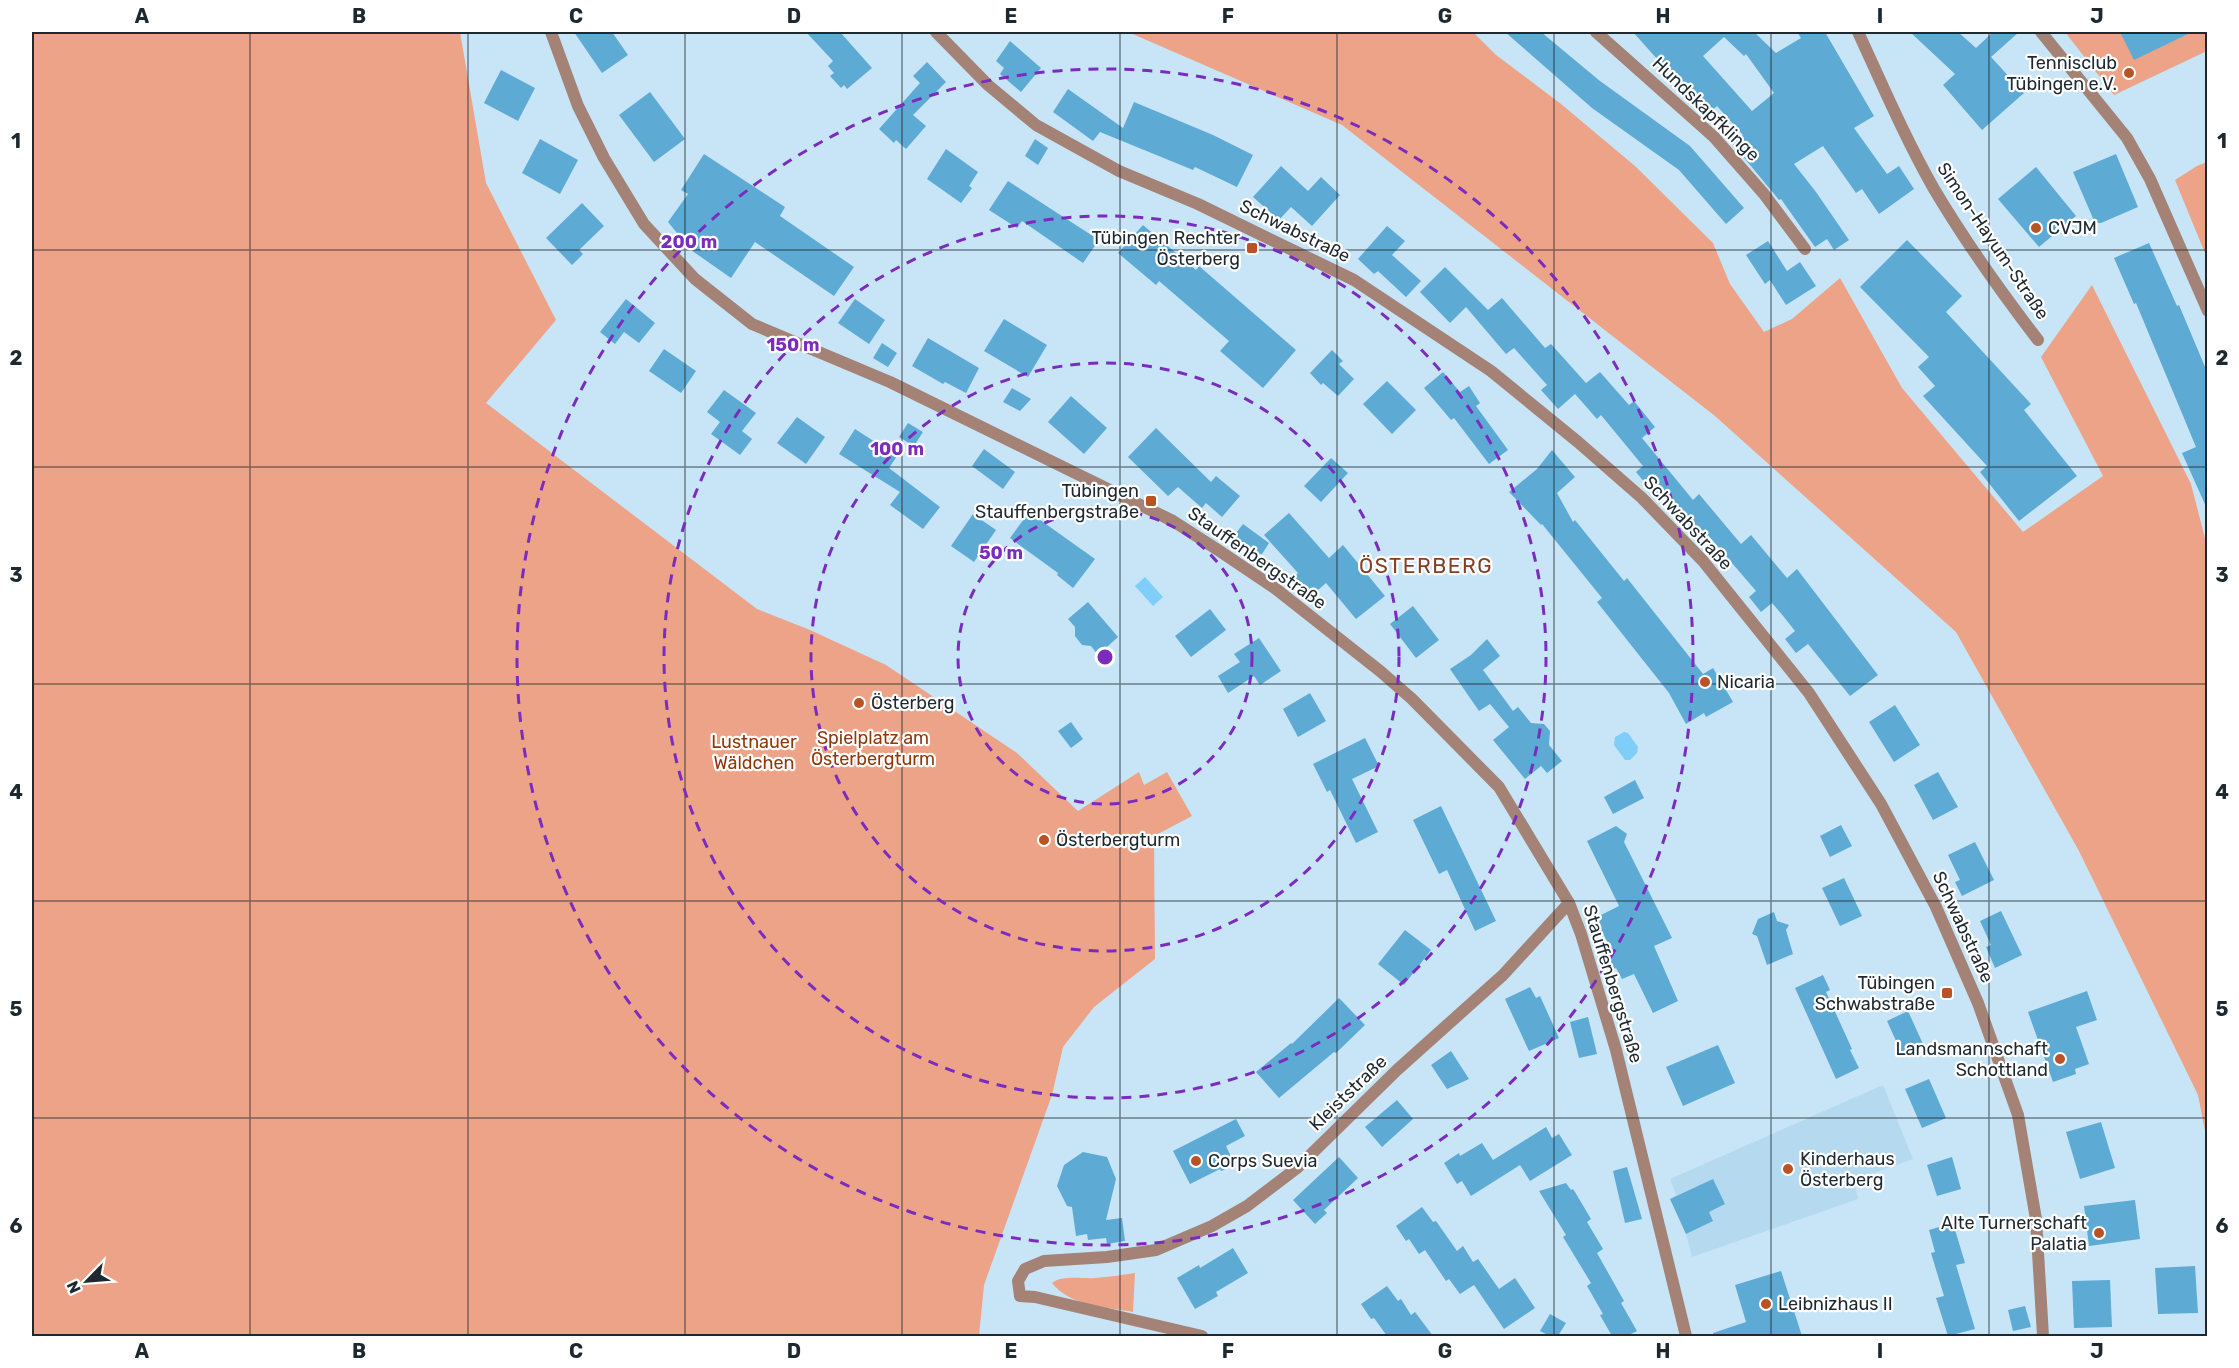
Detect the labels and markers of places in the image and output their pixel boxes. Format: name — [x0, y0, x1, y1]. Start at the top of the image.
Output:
place label: Tennisclub Tübingen e.V. — [2007, 52, 2117, 95]
marker: Tennisclub Tübingen e.V. — [2122, 66, 2136, 80]
place label: CVJM — [2048, 217, 2097, 239]
marker: CVJM — [2029, 221, 2043, 235]
place label: Tübingen Rechter Österberg — [1092, 227, 1240, 270]
marker: Tübingen Rechter Österberg — [1245, 241, 1259, 255]
place label: Tübingen Stauffenbergstraße — [975, 480, 1139, 523]
marker: Tübingen Stauffenbergstraße — [1144, 494, 1158, 508]
centre of rings — [1095, 647, 1115, 667]
place label: Nicaria — [1717, 671, 1775, 693]
marker: Nicaria — [1698, 675, 1712, 689]
place label: Österberg — [871, 692, 955, 714]
marker: Österberg — [852, 696, 866, 710]
place label: Österbergturm — [1056, 829, 1180, 851]
marker: Österbergturm — [1037, 833, 1051, 847]
place label: Tübingen Schwabstraße — [1815, 972, 1935, 1015]
marker: Tübingen Schwabstraße — [1940, 986, 1954, 1000]
place label: Landsmannschaft Schottland — [1895, 1038, 2048, 1081]
marker: Landsmannschaft Schottland — [2053, 1052, 2067, 1066]
place label: Kinderhaus Österberg — [1800, 1148, 1895, 1191]
place label: Corps Suevia — [1208, 1150, 1318, 1172]
marker: Corps Suevia — [1189, 1154, 1203, 1168]
marker: Kinderhaus Österberg — [1781, 1162, 1795, 1176]
place label: Alte Turnerschaft Palatia — [1941, 1212, 2087, 1255]
marker: Alte Turnerschaft Palatia — [2092, 1226, 2106, 1240]
place label: Leibnizhaus II — [1778, 1293, 1893, 1315]
marker: Leibnizhaus II — [1759, 1297, 1773, 1311]

